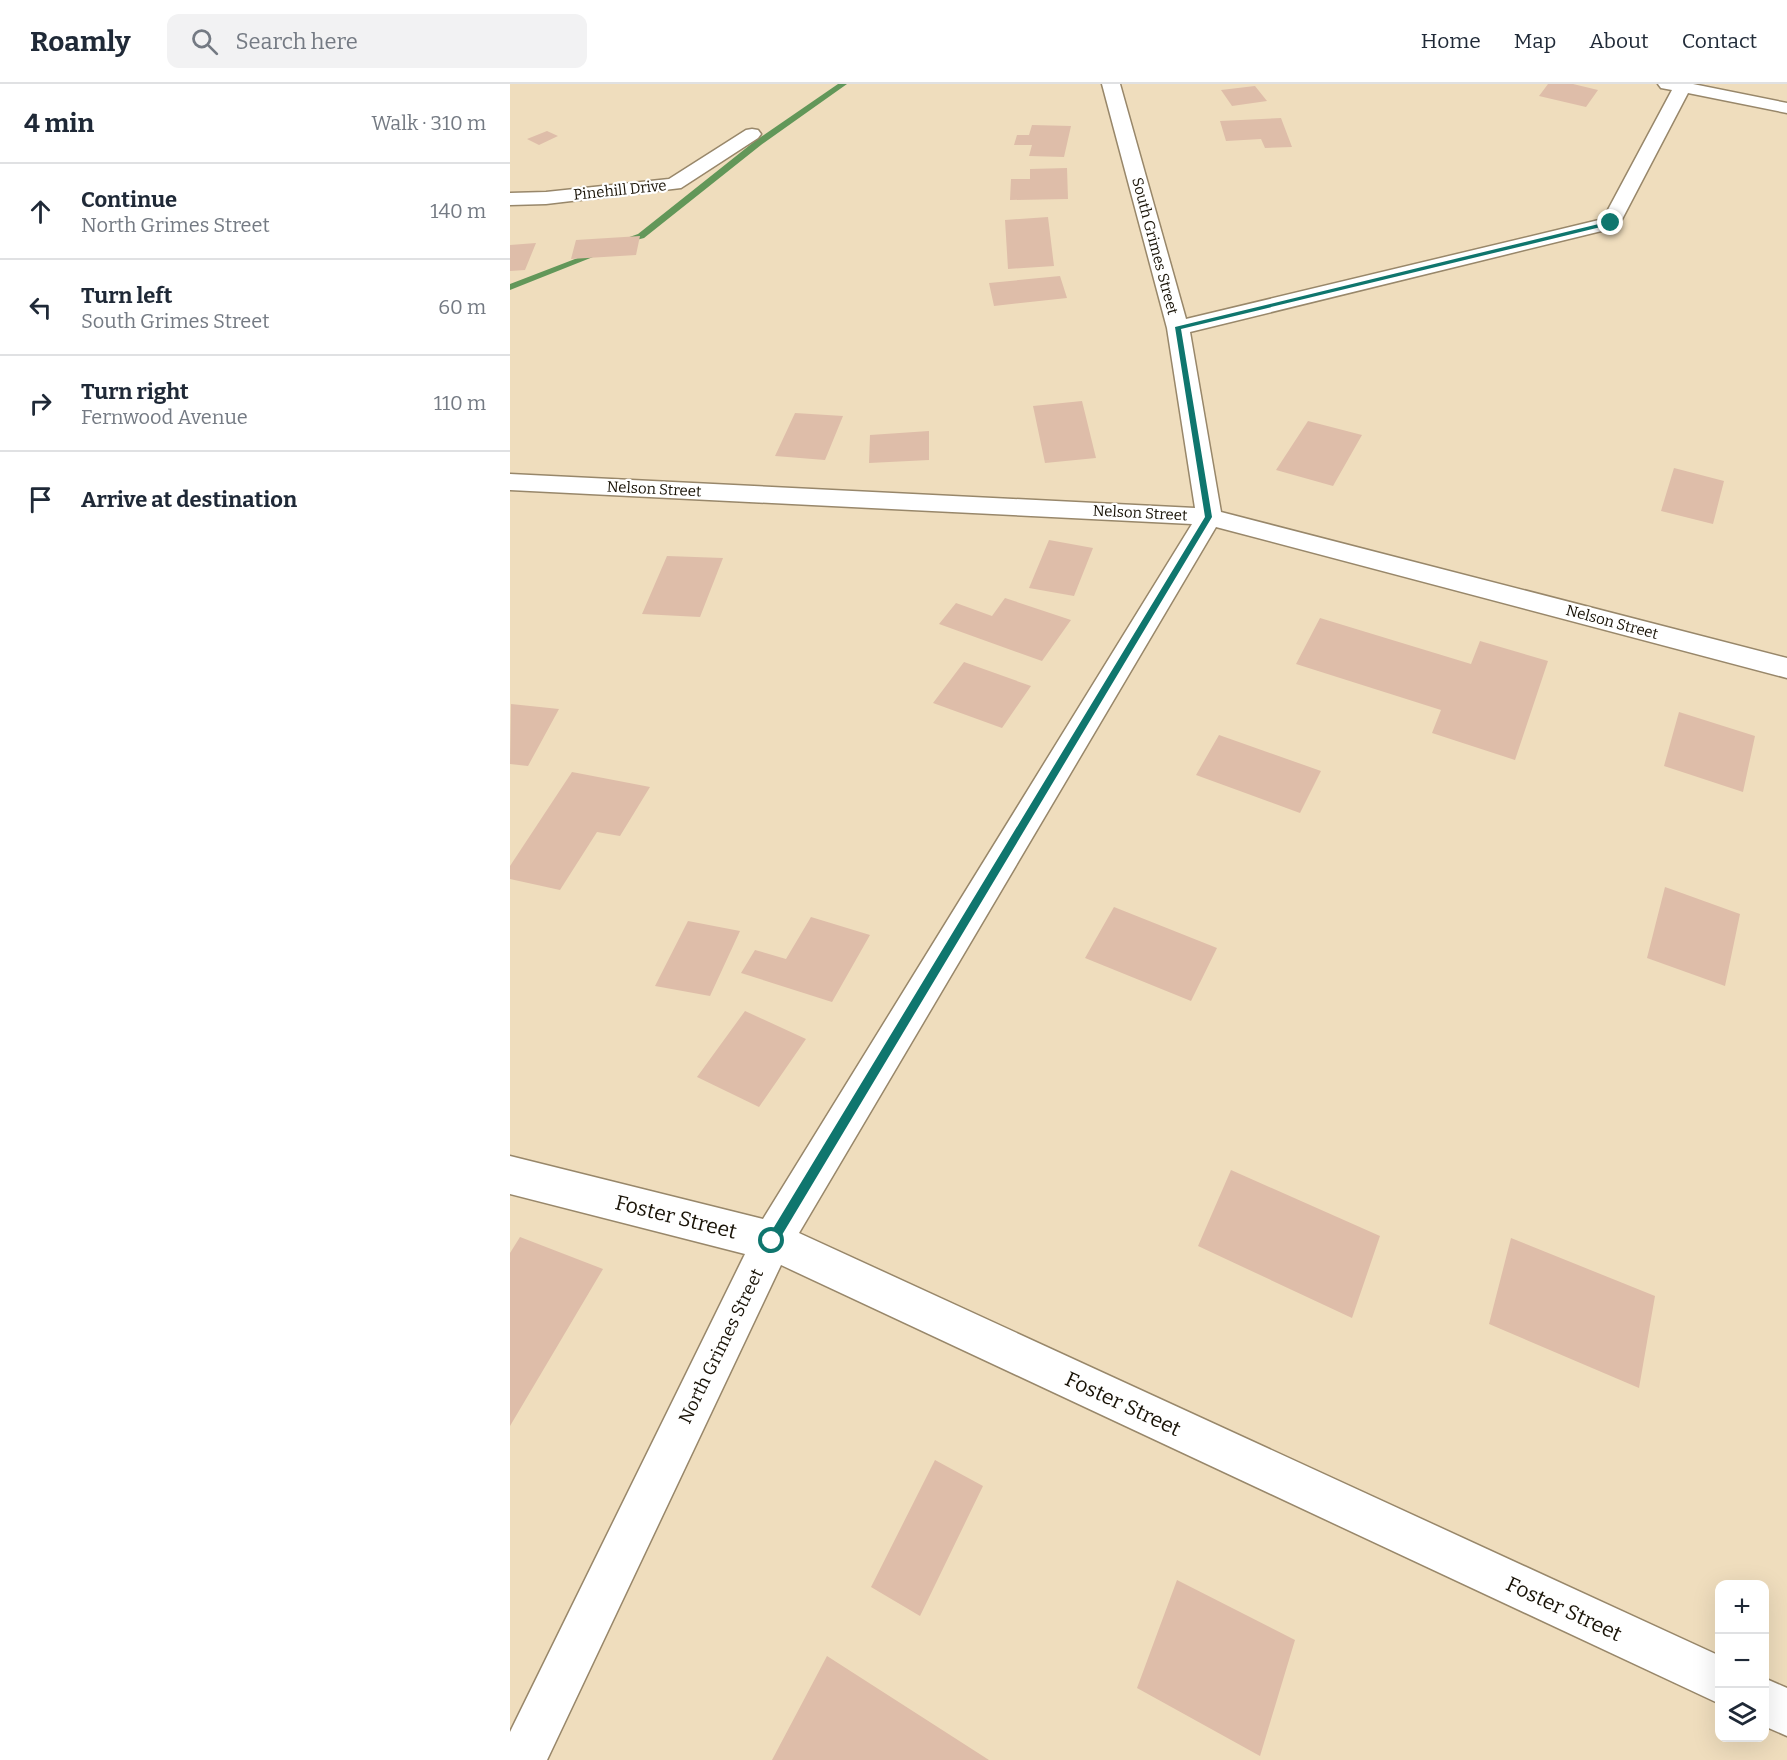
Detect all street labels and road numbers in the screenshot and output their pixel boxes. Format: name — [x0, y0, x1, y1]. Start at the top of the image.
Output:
street label: South Grimes Street — [1128, 175, 1182, 317]
street label: Pinehill Drive — [573, 176, 667, 204]
street label: Nelson Street — [606, 478, 702, 500]
street label: Nelson Street — [1092, 502, 1188, 524]
street label: Nelson Street — [1564, 601, 1661, 643]
street label: Foster Street — [612, 1189, 740, 1245]
street label: North Grimes Street — [674, 1264, 768, 1427]
street label: Foster Street — [1061, 1366, 1185, 1442]
street label: Foster Street — [1502, 1571, 1626, 1647]

